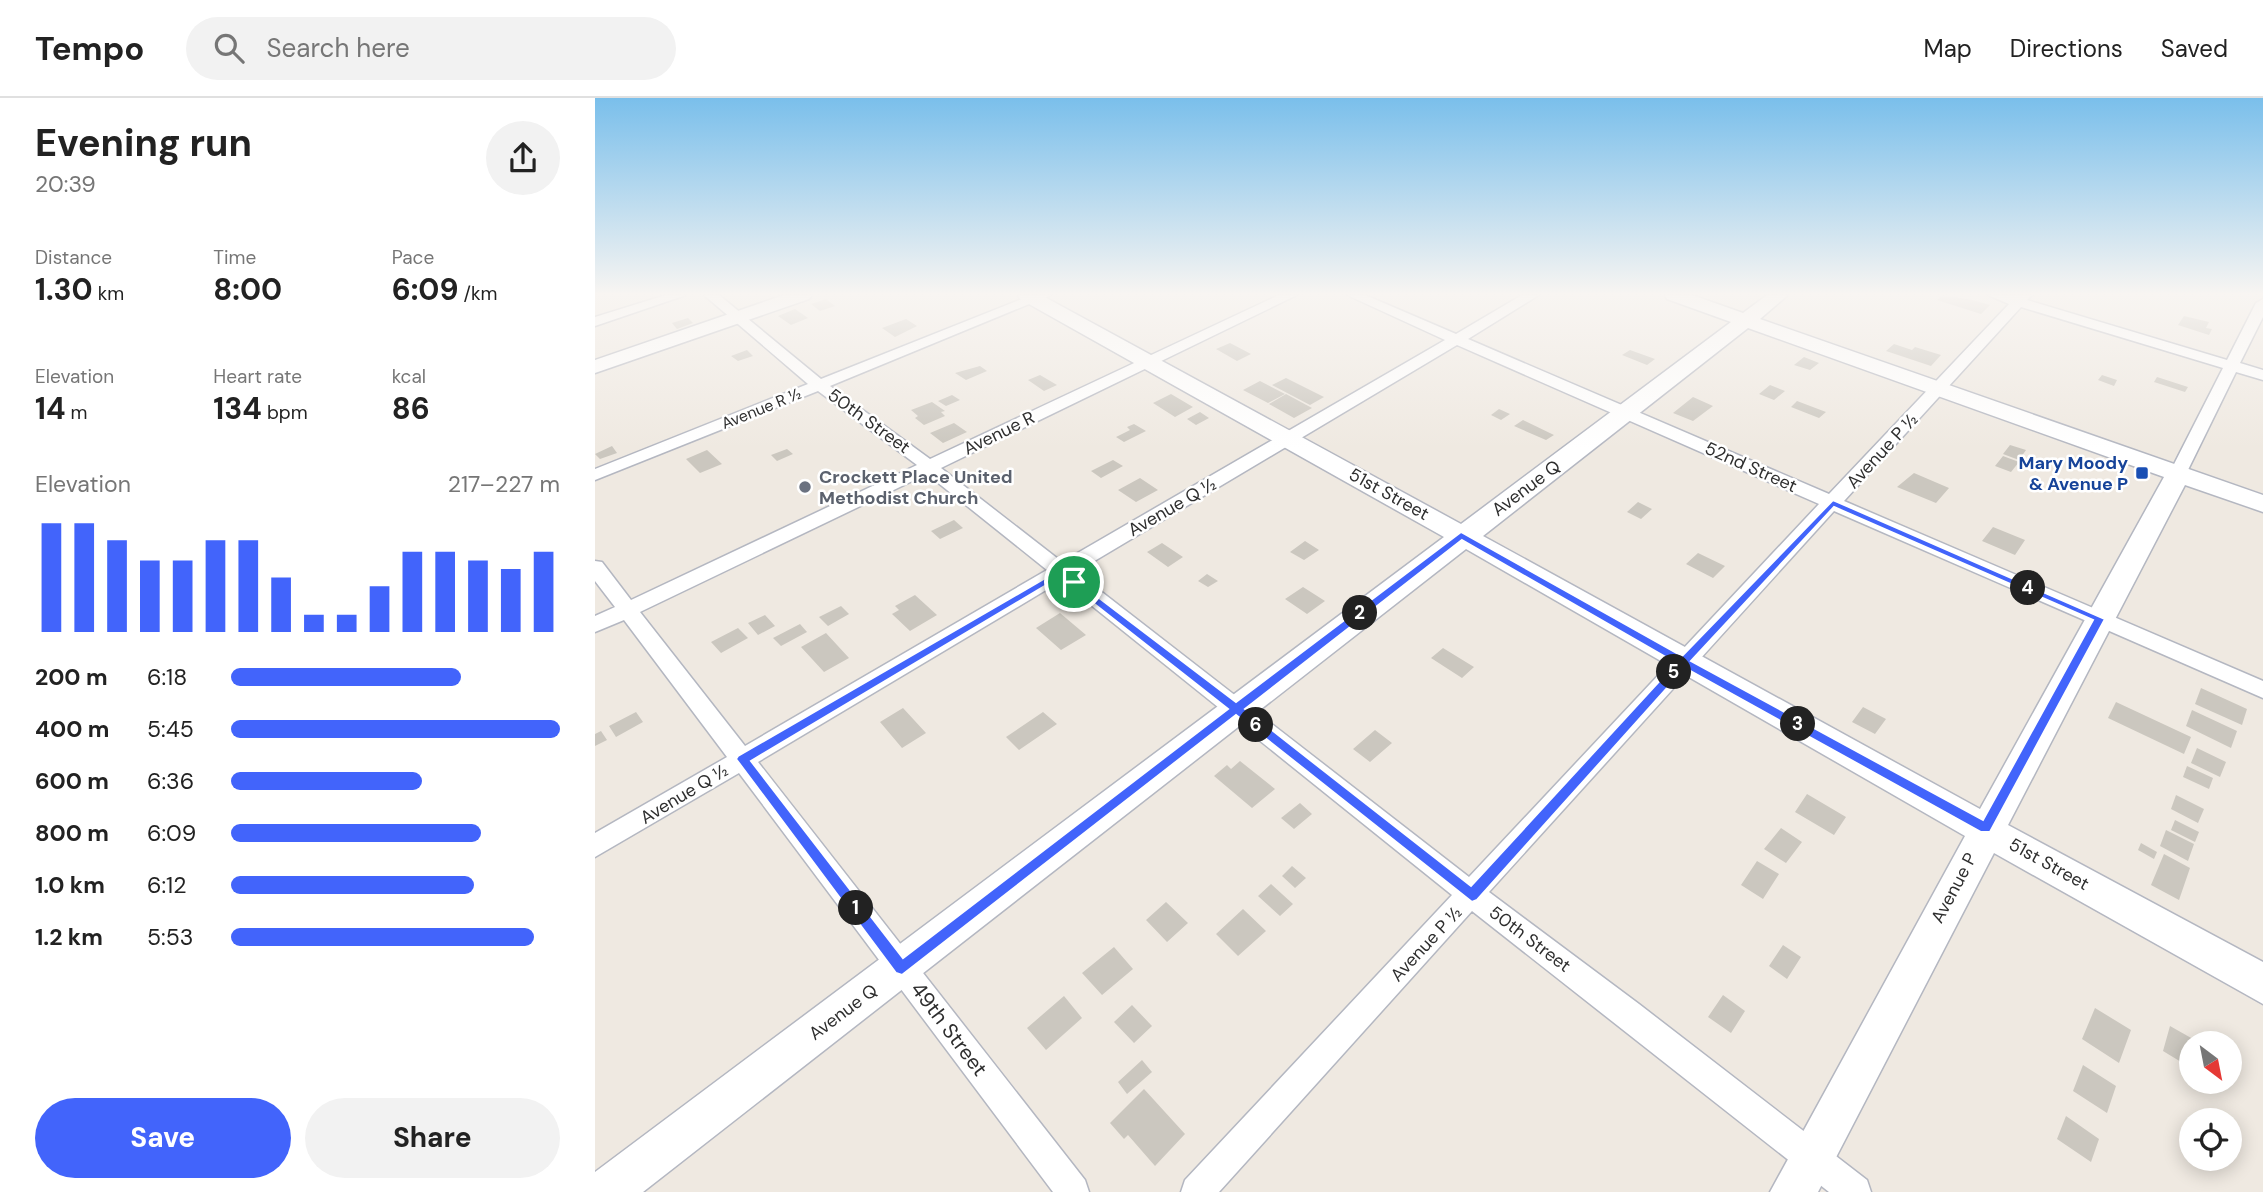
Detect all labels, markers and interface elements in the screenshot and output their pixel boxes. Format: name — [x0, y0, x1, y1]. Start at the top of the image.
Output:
search box — [186, 17, 676, 80]
text: Tempo — [35, 27, 144, 70]
icon: search — [210, 29, 248, 67]
text: Search here — [266, 31, 410, 65]
text: Map — [1924, 33, 1972, 64]
text: Directions — [2010, 33, 2123, 64]
text: Saved — [2161, 33, 2228, 64]
text: Evening run — [35, 118, 252, 168]
button: share — [486, 121, 560, 195]
text: 20:39 — [35, 169, 96, 199]
text: Distance — [35, 245, 112, 270]
text: Time — [213, 245, 256, 270]
text: Pace — [392, 245, 434, 270]
text: 1.30 — [35, 270, 93, 309]
text: 8:00 — [213, 270, 282, 309]
text: 6:09 — [392, 270, 458, 309]
text: km — [93, 281, 124, 306]
text: /km — [458, 281, 497, 306]
text: Elevation — [35, 364, 114, 389]
text: Heart rate — [213, 364, 302, 389]
text: kcal — [392, 364, 426, 389]
street label: Avenue R ½ — [718, 383, 804, 434]
street label: 50th Street — [823, 383, 915, 459]
text: 14 — [35, 389, 65, 428]
text: 134 — [213, 389, 262, 428]
text: 86 — [392, 389, 430, 428]
text: m — [65, 400, 87, 425]
text: bpm — [262, 400, 308, 425]
street label: Avenue R — [959, 405, 1039, 461]
street label: Avenue P ½ — [1841, 408, 1923, 494]
street label: 52nd Street — [1701, 436, 1801, 498]
place label: Mary Moody & Avenue P — [2018, 451, 2128, 496]
street label: Avenue Q — [1487, 454, 1565, 522]
street label: 51st Street — [1345, 462, 1433, 526]
place label: Crockett Place United Methodist Church — [819, 465, 1013, 510]
marker: Mary Moody & Avenue P — [2134, 465, 2150, 481]
text: Elevation — [35, 469, 131, 499]
text: 217–227 m — [448, 469, 560, 499]
street label: Avenue Q ½ — [1124, 472, 1220, 542]
marker: Crockett Place United Methodist Church — [797, 479, 813, 495]
pin — [1044, 552, 1104, 612]
icon: arrive — [1055, 563, 1093, 601]
pin: 4 — [2011, 570, 2045, 606]
text: 4 — [2021, 575, 2034, 600]
pin: 2 — [1343, 596, 1377, 630]
text: 2 — [1354, 600, 1365, 625]
pin: 5 — [1657, 654, 1691, 690]
text: 5 — [1668, 659, 1679, 684]
text: 200 m — [35, 662, 108, 692]
text: 6:18 — [147, 662, 187, 692]
pin: 3 — [1781, 706, 1815, 742]
pin: 6 — [1239, 708, 1273, 742]
text: 3 — [1792, 711, 1803, 736]
text: 6 — [1249, 712, 1262, 737]
text: 400 m — [35, 714, 109, 744]
text: 5:45 — [147, 714, 194, 744]
street label: Avenue Q ½ — [636, 758, 732, 830]
text: 600 m — [35, 766, 109, 796]
text: 6:36 — [147, 766, 194, 796]
text: 800 m — [35, 818, 109, 848]
text: 6:09 — [147, 818, 196, 848]
street label: 51st Street — [2005, 832, 2093, 896]
street label: Avenue P — [1925, 849, 1983, 927]
text: 1.0 km — [35, 870, 105, 900]
text: 6:12 — [147, 870, 187, 900]
pin: 1 — [839, 890, 873, 926]
text: 1 — [852, 895, 859, 920]
street label: 50th Street — [1484, 900, 1576, 978]
street label: Avenue P ½ — [1385, 901, 1467, 987]
text: 1.2 km — [35, 922, 103, 952]
text: 5:53 — [147, 922, 193, 952]
street label: 49th Street — [904, 976, 994, 1082]
street label: Avenue Q — [804, 978, 882, 1046]
north arrow — [2179, 1031, 2242, 1094]
map controls — [2179, 1031, 2242, 1171]
button: Save — [35, 1098, 291, 1178]
button: Share — [305, 1098, 560, 1178]
button: locate — [2179, 1108, 2242, 1171]

